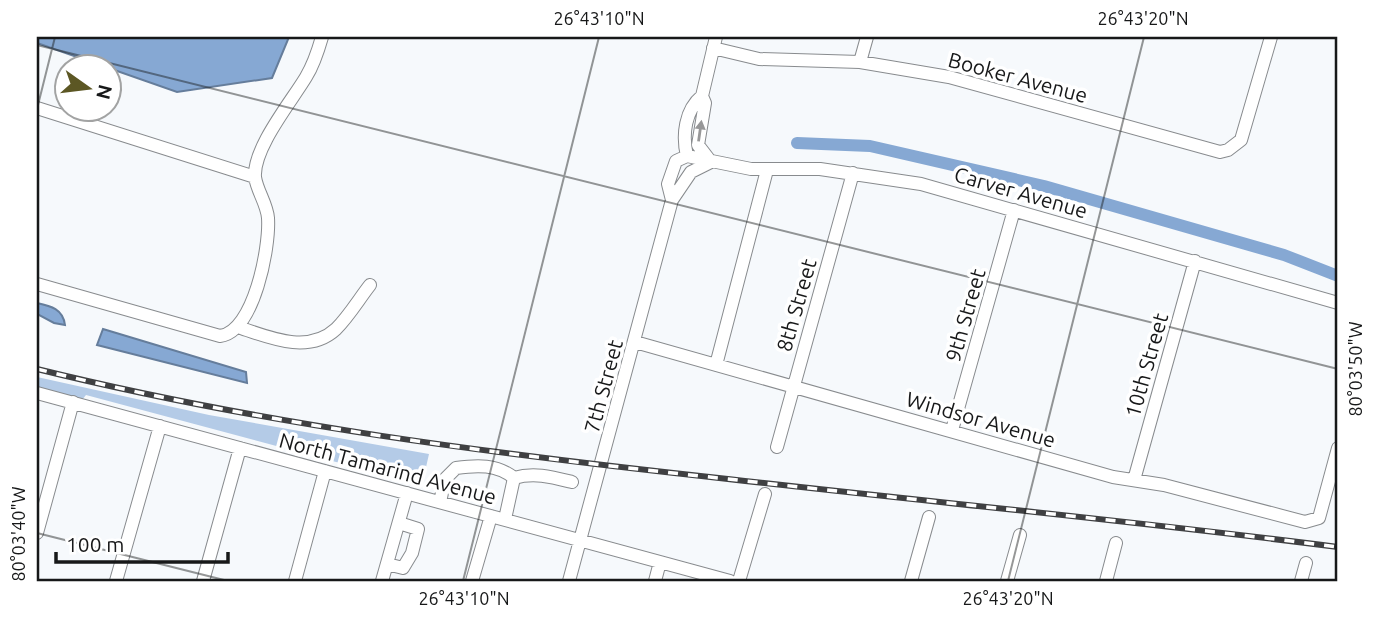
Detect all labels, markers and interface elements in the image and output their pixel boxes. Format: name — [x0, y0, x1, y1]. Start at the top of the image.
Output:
text: 26°43'10"N — [553, 8, 645, 28]
text: 26°43'20"N — [1097, 8, 1189, 28]
street label: Booker Avenue — [946, 47, 1090, 107]
north arrow — [52, 52, 122, 122]
text: N — [92, 83, 117, 102]
one-way arrow — [695, 120, 706, 142]
street label: Carver Avenue — [952, 162, 1090, 222]
street label: 8th Street — [771, 256, 821, 354]
street label: 9th Street — [940, 266, 990, 364]
street label: 10th Street — [1120, 310, 1172, 420]
text: 80°03'50"W — [1345, 321, 1365, 417]
street label: 7th Street — [579, 337, 627, 435]
street label: Windsor Avenue — [904, 386, 1058, 452]
street label: North Tamarind Avenue — [277, 427, 499, 509]
text: 80°03'40"W — [8, 486, 28, 582]
scale bar — [56, 520, 228, 564]
text: 100 m — [66, 532, 124, 556]
text: 26°43'10"N — [418, 588, 510, 608]
text: 26°43'20"N — [962, 588, 1054, 608]

